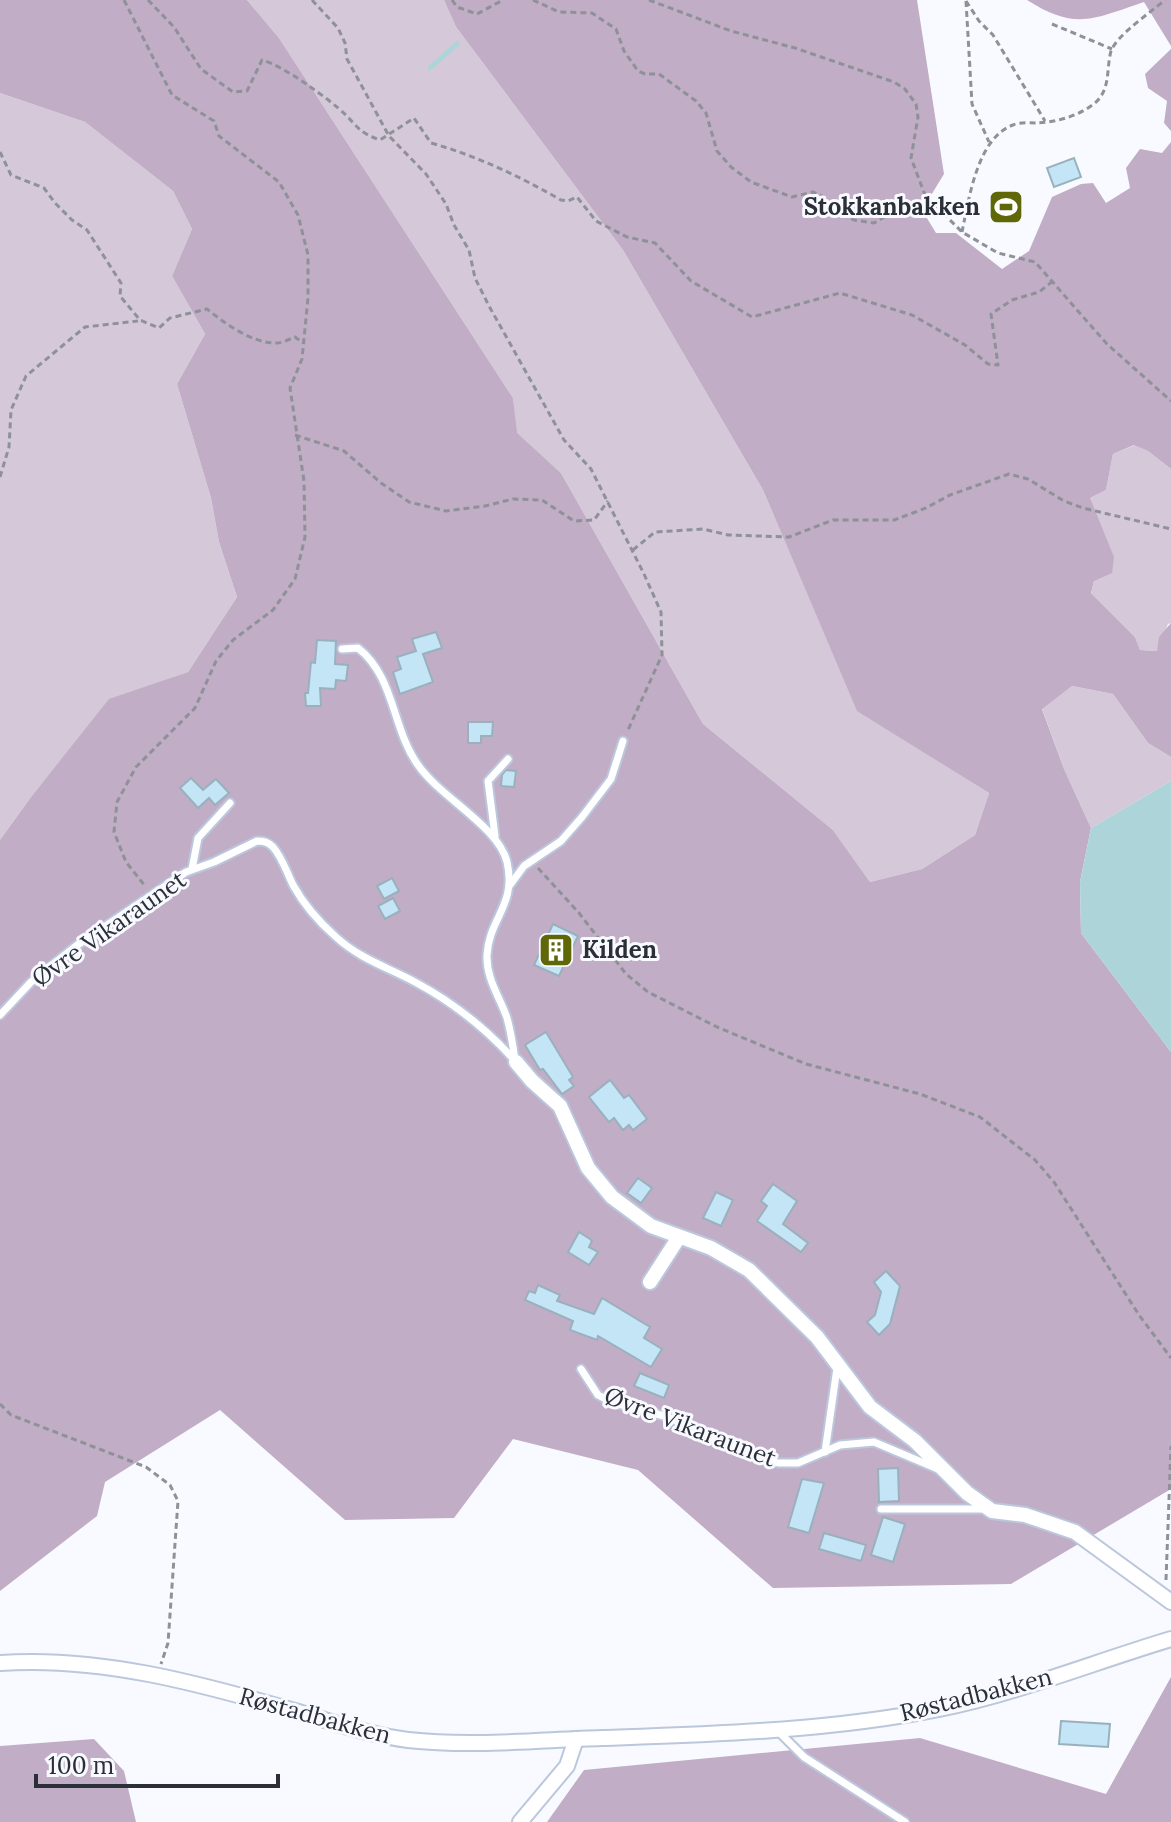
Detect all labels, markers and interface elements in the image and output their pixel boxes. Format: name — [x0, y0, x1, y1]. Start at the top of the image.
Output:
sports icon: Stokkanbakken — [987, 188, 1025, 226]
place label: Stokkanbakken — [804, 191, 980, 222]
street label: Øvre Vikaraunet — [25, 863, 193, 993]
building icon: Kilden — [537, 931, 575, 969]
place label: Kilden — [582, 934, 657, 965]
street label: Øvre Vikaraunet — [600, 1380, 781, 1474]
street label: Røstadbakken — [897, 1661, 1055, 1728]
street label: Røstadbakken — [236, 1680, 394, 1751]
scale bar — [36, 1738, 278, 1788]
text: 100 m — [48, 1750, 114, 1781]

